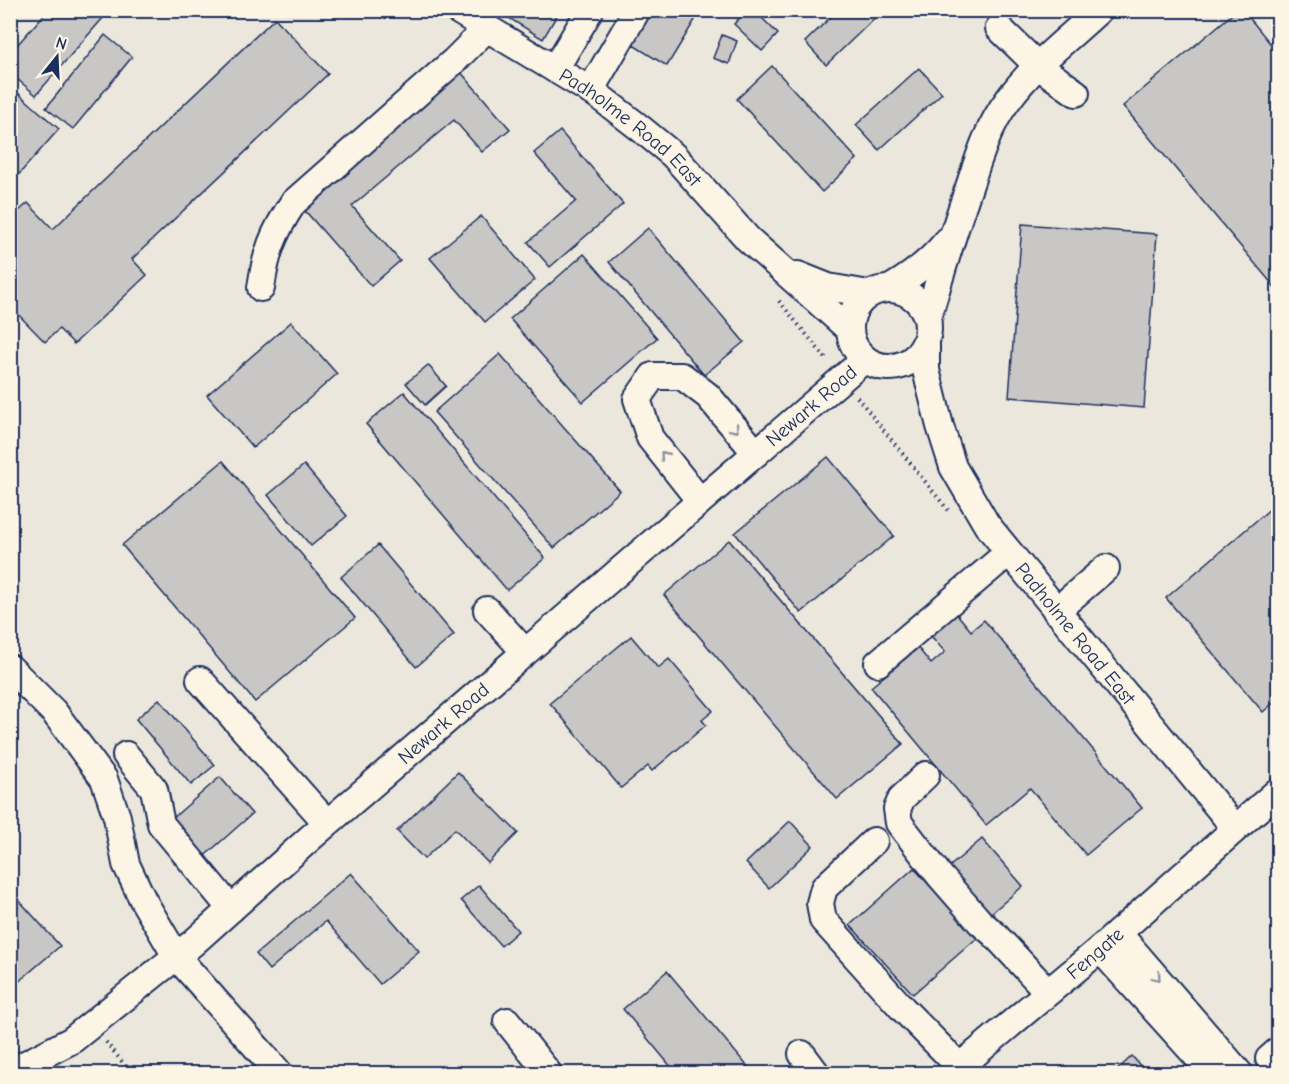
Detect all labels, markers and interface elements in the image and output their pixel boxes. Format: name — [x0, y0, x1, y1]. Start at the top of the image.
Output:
north arrow — [27, 27, 87, 87]
text: N — [54, 34, 69, 54]
street label: Padholme Road East — [555, 64, 707, 192]
street label: Newark Road — [761, 360, 862, 451]
one-way arrow — [728, 422, 739, 433]
one-way arrow — [661, 451, 672, 462]
street label: Padholme Road East — [1010, 558, 1141, 710]
street label: Newark Road — [393, 678, 494, 769]
street label: Fengate — [1062, 923, 1128, 984]
one-way arrow — [1149, 970, 1160, 981]

